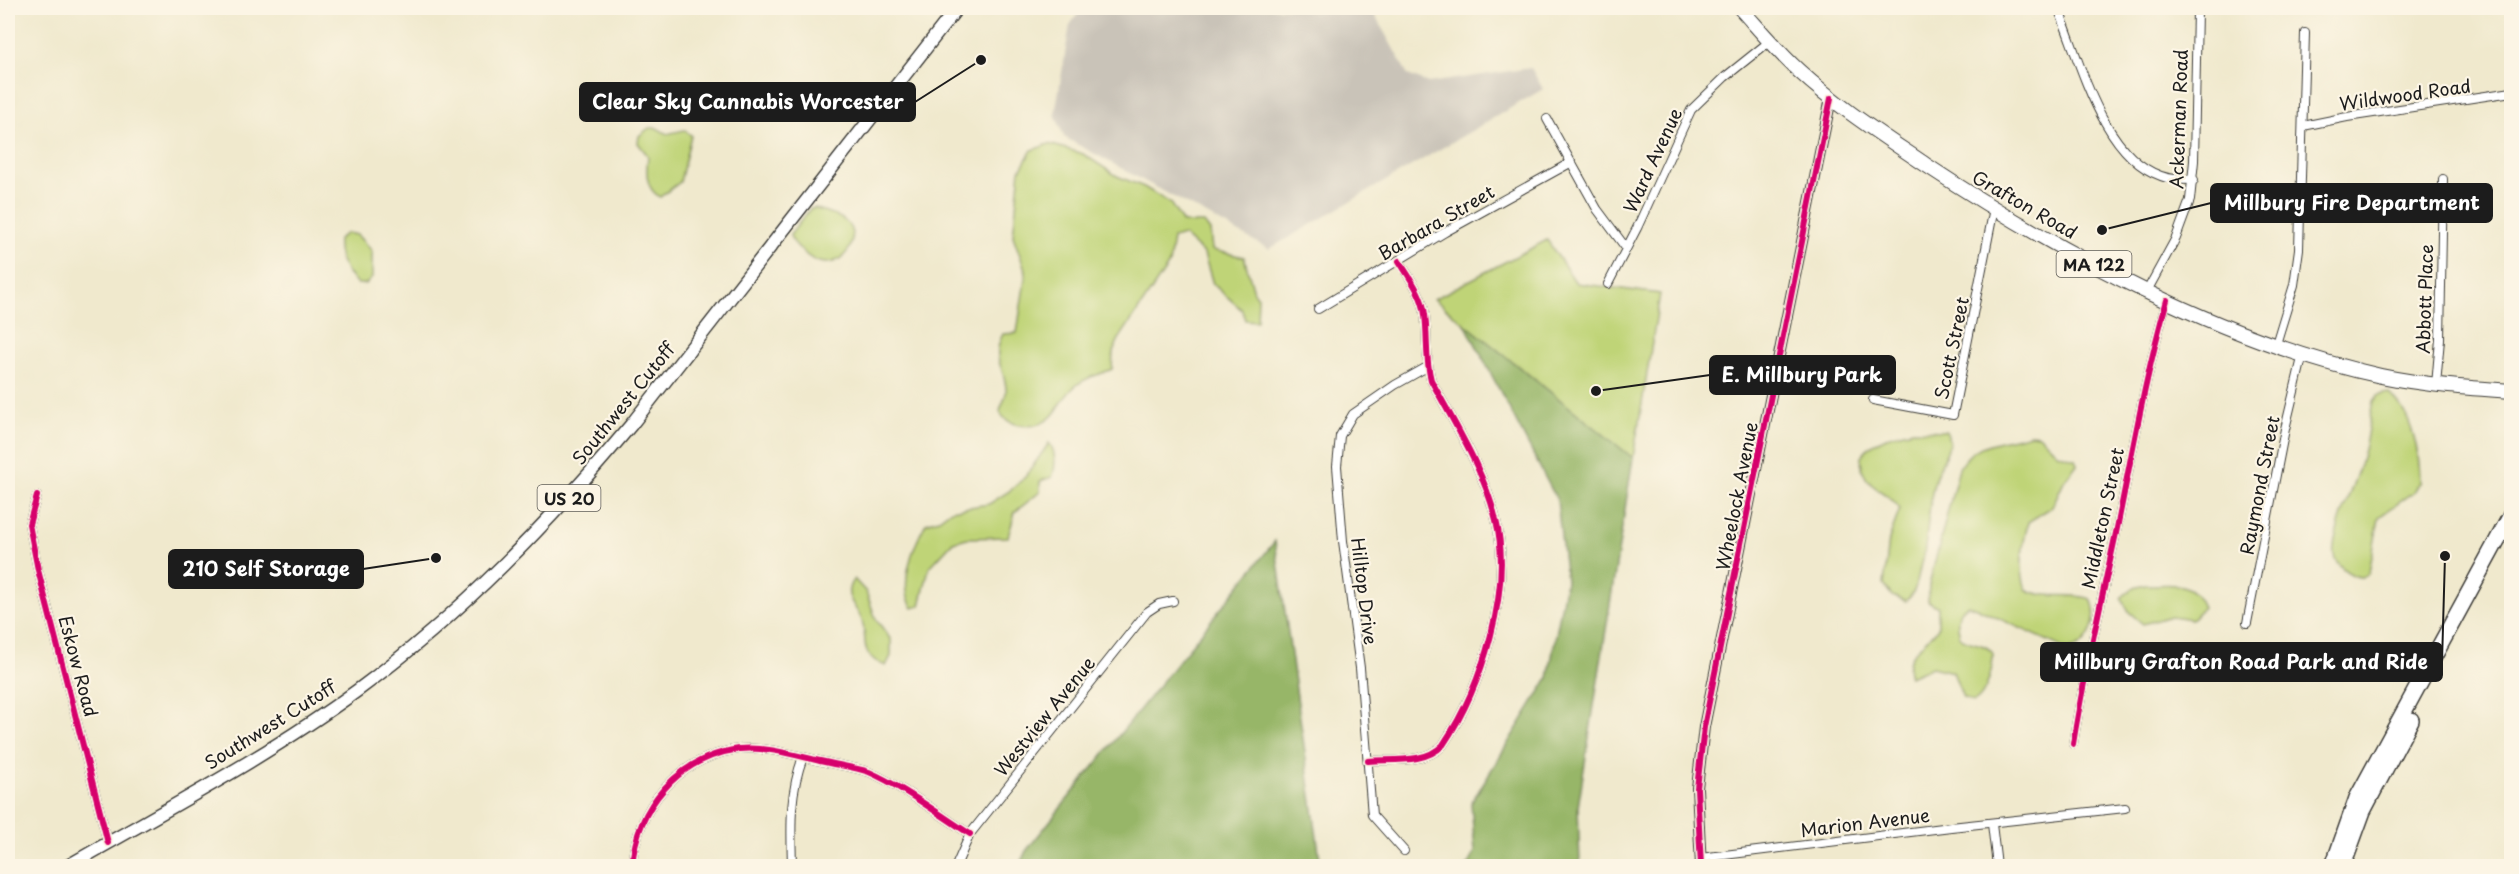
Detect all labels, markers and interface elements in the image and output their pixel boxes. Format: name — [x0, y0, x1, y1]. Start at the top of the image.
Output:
street label: Ackerman Road — [2162, 49, 2194, 189]
street label: Wildwood Road — [2338, 71, 2472, 117]
callout: Clear Sky Cannabis Worcester — [580, 83, 915, 121]
text: Clear Sky Cannabis Worcester — [592, 86, 905, 116]
street label: Ward Avenue — [1616, 103, 1688, 217]
street label: Grafton Road — [1967, 163, 2083, 245]
street label: Barbara Street — [1373, 178, 1499, 266]
callout: Millbury Fire Department — [2211, 184, 2492, 222]
text: Millbury Fire Department — [2224, 187, 2480, 217]
street label: Abbott Place — [2409, 244, 2439, 354]
road number: MA 122 — [2056, 251, 2132, 277]
street label: Scott Street — [1927, 294, 1975, 402]
street label: Southwest Cutoff — [565, 334, 682, 470]
callout: E. Millbury Park — [1710, 356, 1895, 394]
text: E. Millbury Park — [1722, 359, 1883, 389]
street label: Raymond Street — [2232, 413, 2286, 557]
street label: Wheelock Avenue — [1708, 419, 1764, 573]
street label: Middleton Street — [2074, 445, 2130, 591]
road number: US 20 — [538, 485, 600, 511]
street label: Hilltop Drive — [1345, 536, 1385, 646]
callout: 210 Self Storage — [169, 550, 363, 588]
text: 210 Self Storage — [182, 553, 350, 583]
street label: Eskow Road — [53, 612, 105, 720]
callout: Millbury Grafton Road Park and Ride — [2041, 643, 2442, 681]
text: Millbury Grafton Road Park and Ride — [2054, 646, 2428, 676]
street label: Westview Avenue — [987, 650, 1101, 782]
street label: Southwest Cutoff — [199, 672, 343, 775]
street label: Marion Avenue — [1799, 801, 1931, 843]

